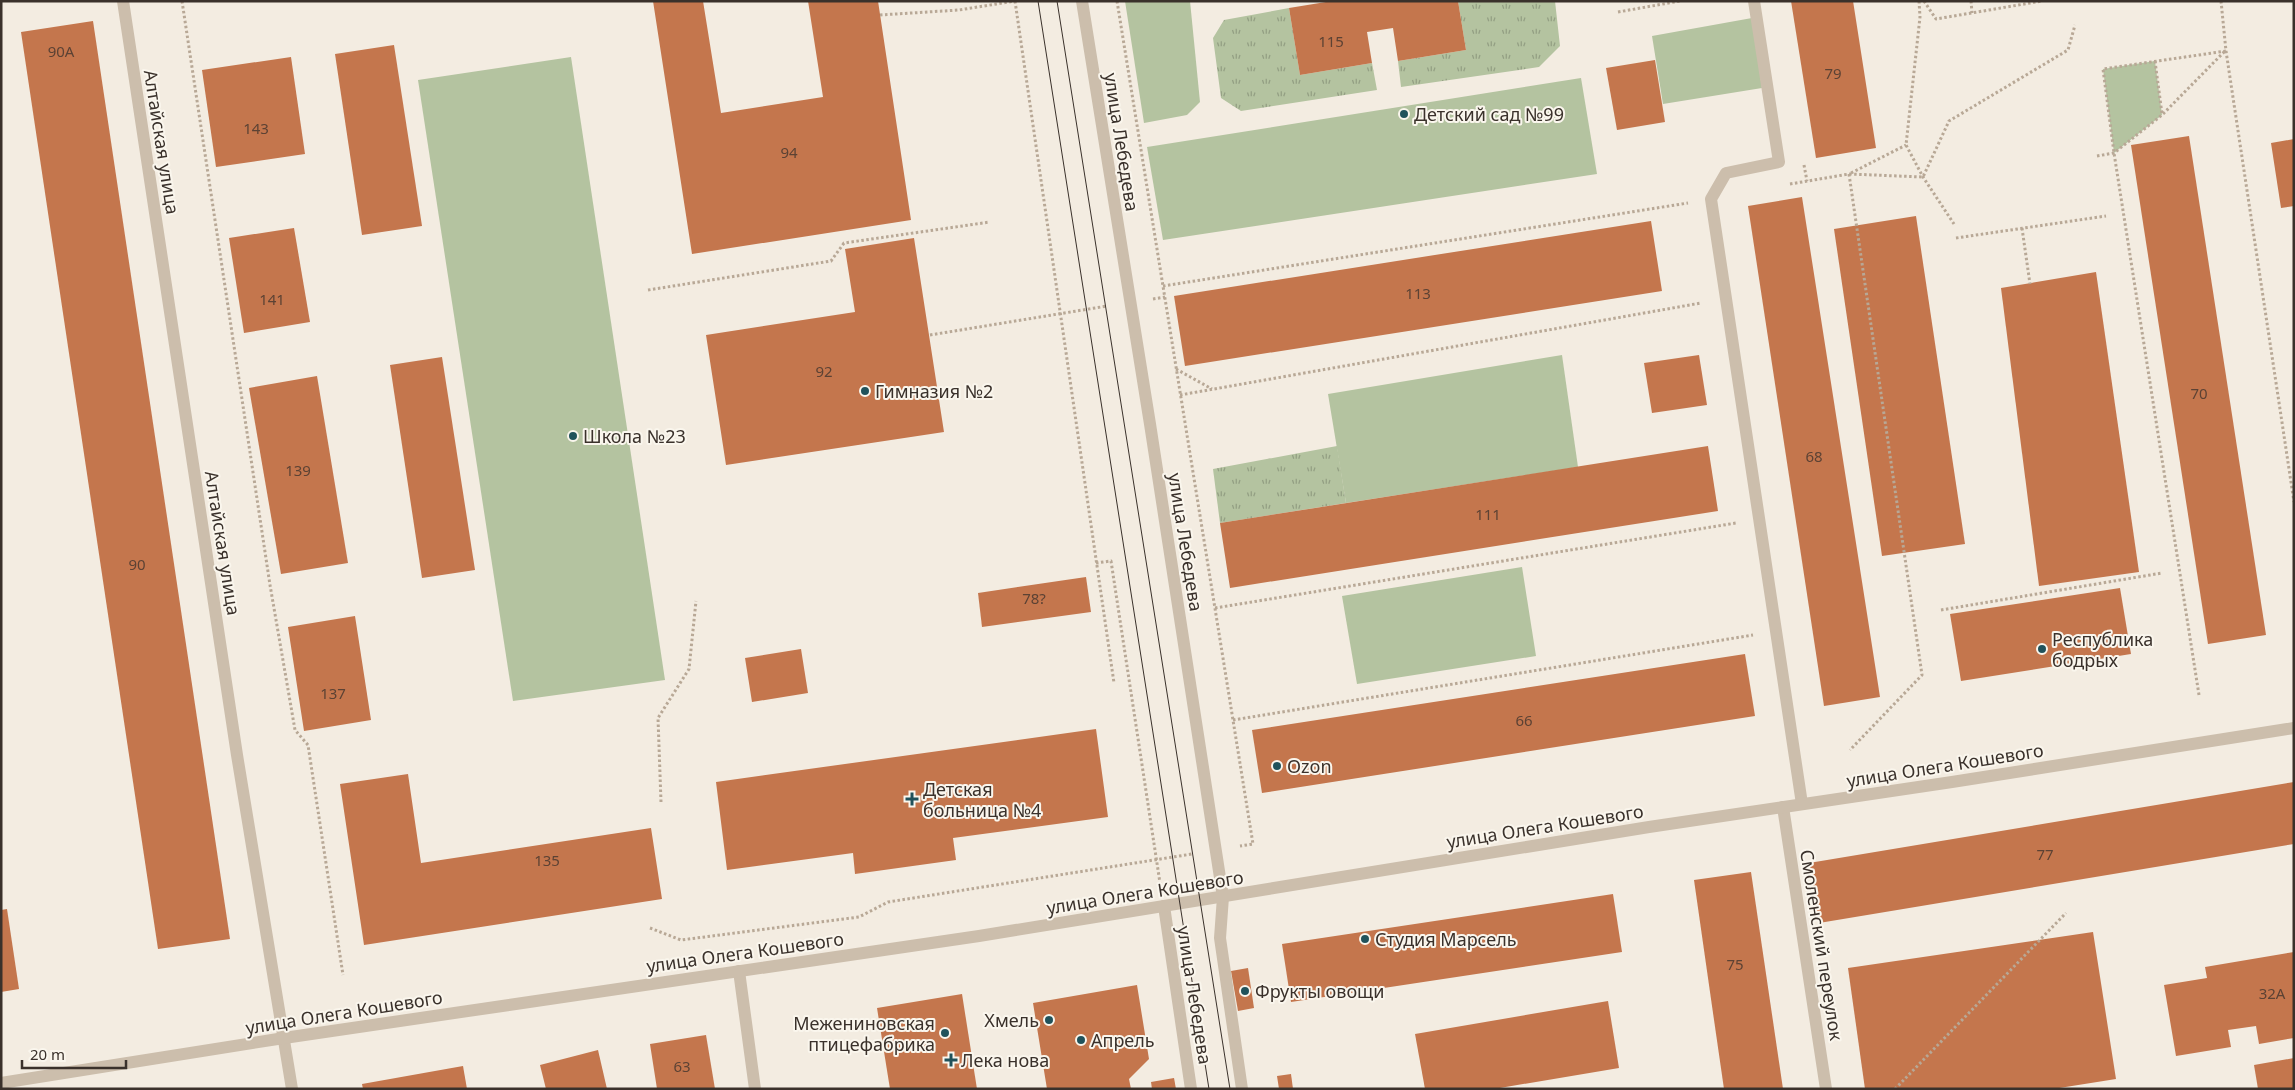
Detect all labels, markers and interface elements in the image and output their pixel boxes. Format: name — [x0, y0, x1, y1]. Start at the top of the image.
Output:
house number: 115 — [1318, 31, 1344, 51]
house number: 90А — [48, 41, 75, 61]
house number: 79 — [1824, 63, 1842, 83]
street label: Алтайская улица — [139, 68, 185, 216]
street label: улица Лебедева — [1099, 71, 1145, 213]
place label: Детский сад №99 — [1414, 102, 1564, 126]
marker: Детский сад №99 — [1398, 108, 1410, 120]
house number: 143 — [243, 118, 269, 138]
house number: 94 — [780, 142, 798, 162]
house number: 113 — [1405, 283, 1431, 303]
house number: 141 — [259, 289, 285, 309]
house number: 92 — [815, 361, 833, 381]
place label: Гимназия №2 — [875, 379, 993, 403]
house number: 70 — [2190, 383, 2208, 403]
marker: Гимназия №2 — [859, 385, 871, 397]
place label: Школа №23 — [583, 424, 686, 448]
marker: Школа №23 — [567, 430, 579, 442]
house number: 68 — [1805, 446, 1823, 466]
house number: 139 — [285, 460, 311, 480]
street label: Алтайская улица — [200, 469, 246, 617]
street label: улица Лебедева — [1163, 471, 1209, 613]
house number: 111 — [1475, 504, 1501, 524]
house number: 90 — [128, 554, 146, 574]
house number: 78? — [1022, 588, 1046, 608]
place label: Республика бодрых — [2052, 627, 2153, 672]
marker: Республика бодрых — [2036, 643, 2048, 655]
house number: 137 — [320, 683, 346, 703]
house number: 66 — [1515, 710, 1533, 730]
street label: улица Олега Кошевого — [1845, 738, 2045, 792]
place label: Ozon — [1287, 754, 1332, 778]
marker: Ozon — [1271, 760, 1283, 772]
place label: Детская больница №4 — [923, 777, 1041, 822]
marker: Детская больница №4 — [905, 792, 919, 806]
street label: улица Олега Кошевого — [1445, 799, 1645, 853]
house number: 77 — [2036, 844, 2054, 864]
street label: Смоленский переулок — [1795, 848, 1849, 1043]
house number: 135 — [534, 850, 560, 870]
street label: улица Олега Кошевого — [1045, 865, 1245, 919]
street label: улица Лебедева — [1172, 924, 1218, 1066]
street label: улица Олега Кошевого — [645, 926, 845, 978]
place label: Студия Марсель — [1375, 927, 1517, 951]
marker: Студия Марсель — [1359, 933, 1371, 945]
house number: 75 — [1726, 954, 1744, 974]
place label: Фрукты овощи — [1255, 979, 1384, 1003]
house number: 32А — [2259, 983, 2286, 1003]
street label: улица Олега Кошевого — [244, 985, 444, 1039]
marker: Фрукты овощи — [1239, 985, 1251, 997]
place label: Хмель — [984, 1008, 1039, 1032]
place label: Межениновская птицефабрика — [793, 1011, 935, 1056]
marker: Хмель — [1043, 1014, 1055, 1026]
marker: Межениновская птицефабрика — [939, 1027, 951, 1039]
place label: Апрель — [1091, 1028, 1155, 1052]
marker: Апрель — [1075, 1034, 1087, 1046]
scale bar — [22, 1038, 126, 1070]
text: 20 m — [30, 1044, 65, 1064]
place label: Лека нова — [961, 1048, 1049, 1072]
marker: Лека нова — [945, 1054, 957, 1066]
house number: 63 — [673, 1056, 691, 1076]

